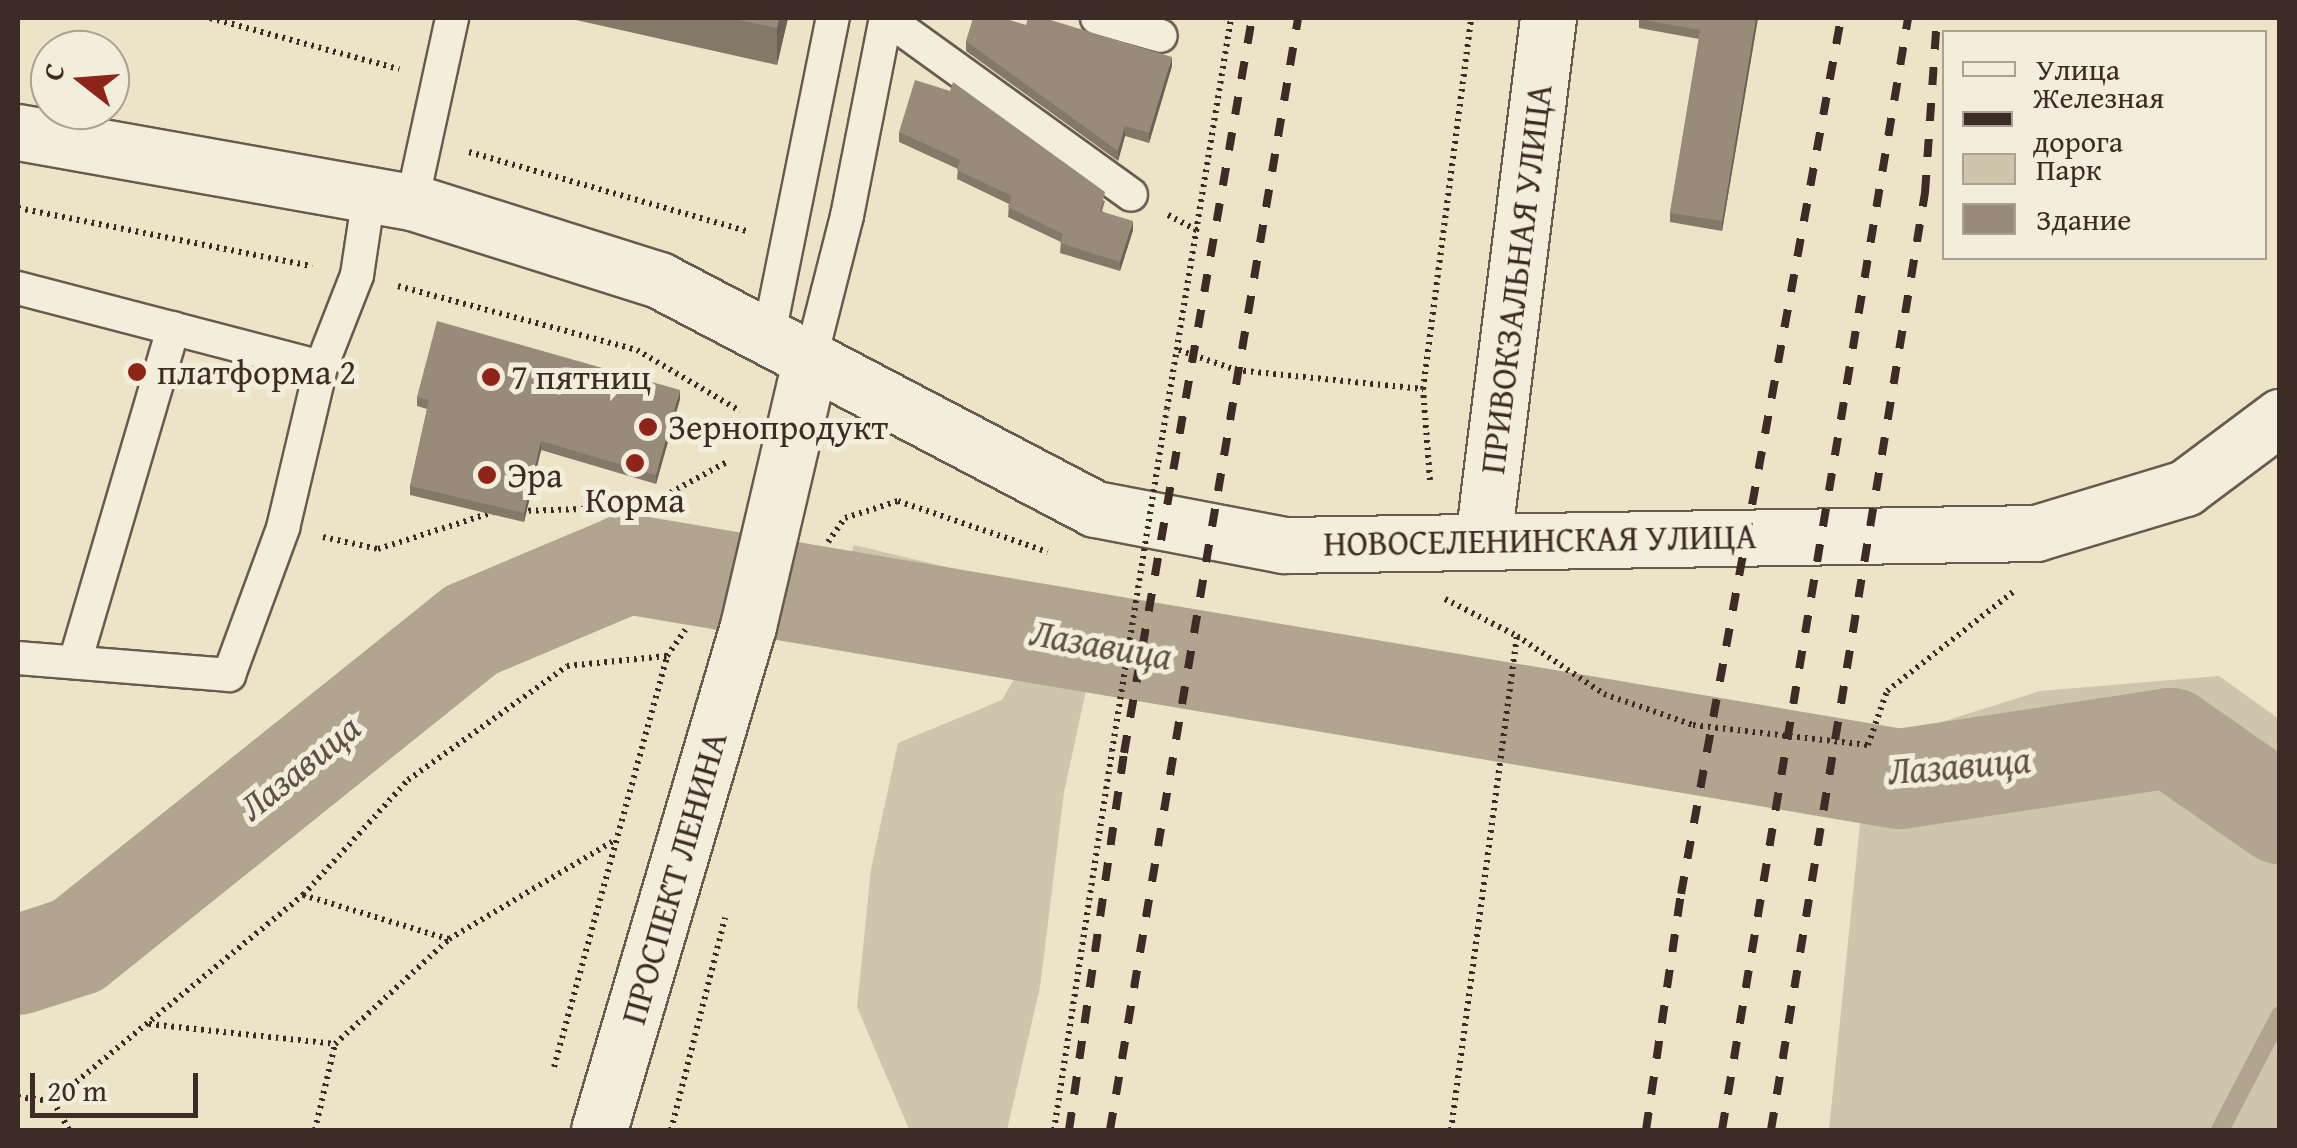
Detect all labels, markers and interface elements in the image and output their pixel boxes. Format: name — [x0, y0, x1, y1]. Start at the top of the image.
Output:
north arrow — [30, 30, 130, 130]
legend — [1942, 30, 2267, 260]
text: Улица — [2036, 47, 2120, 91]
text: С — [31, 58, 75, 85]
text: Железная дорога — [2033, 75, 2164, 163]
street label: ПРИВОКЗАЛЬНАЯ УЛИЦА — [1471, 82, 1561, 476]
text: Парк — [2036, 147, 2102, 191]
text: Здание — [2036, 197, 2131, 241]
place label: платформа 2 — [157, 351, 356, 393]
place label: 7 пятниц — [511, 356, 651, 398]
marker: платформа 2 — [126, 361, 148, 383]
marker: 7 пятниц — [480, 366, 502, 388]
place label: Зернопродукт — [668, 406, 888, 448]
marker: Зернопродукт — [637, 416, 659, 438]
marker: Корма — [624, 452, 646, 474]
place label: Эра — [507, 454, 563, 496]
marker: Эра — [476, 464, 498, 486]
place label: Корма — [585, 479, 685, 521]
street label: НОВОСЕЛЕНИНСКАЯ УЛИЦА — [1323, 515, 1757, 565]
water label: Лазавица — [1027, 609, 1175, 679]
water label: Лазавица — [229, 704, 369, 830]
street label: ПРОСПЕКТ ЛЕНИНА — [612, 727, 736, 1029]
water label: Лазавица — [1886, 736, 2032, 794]
scale bar — [35, 1053, 202, 1115]
text: 20 m — [47, 1068, 107, 1112]

